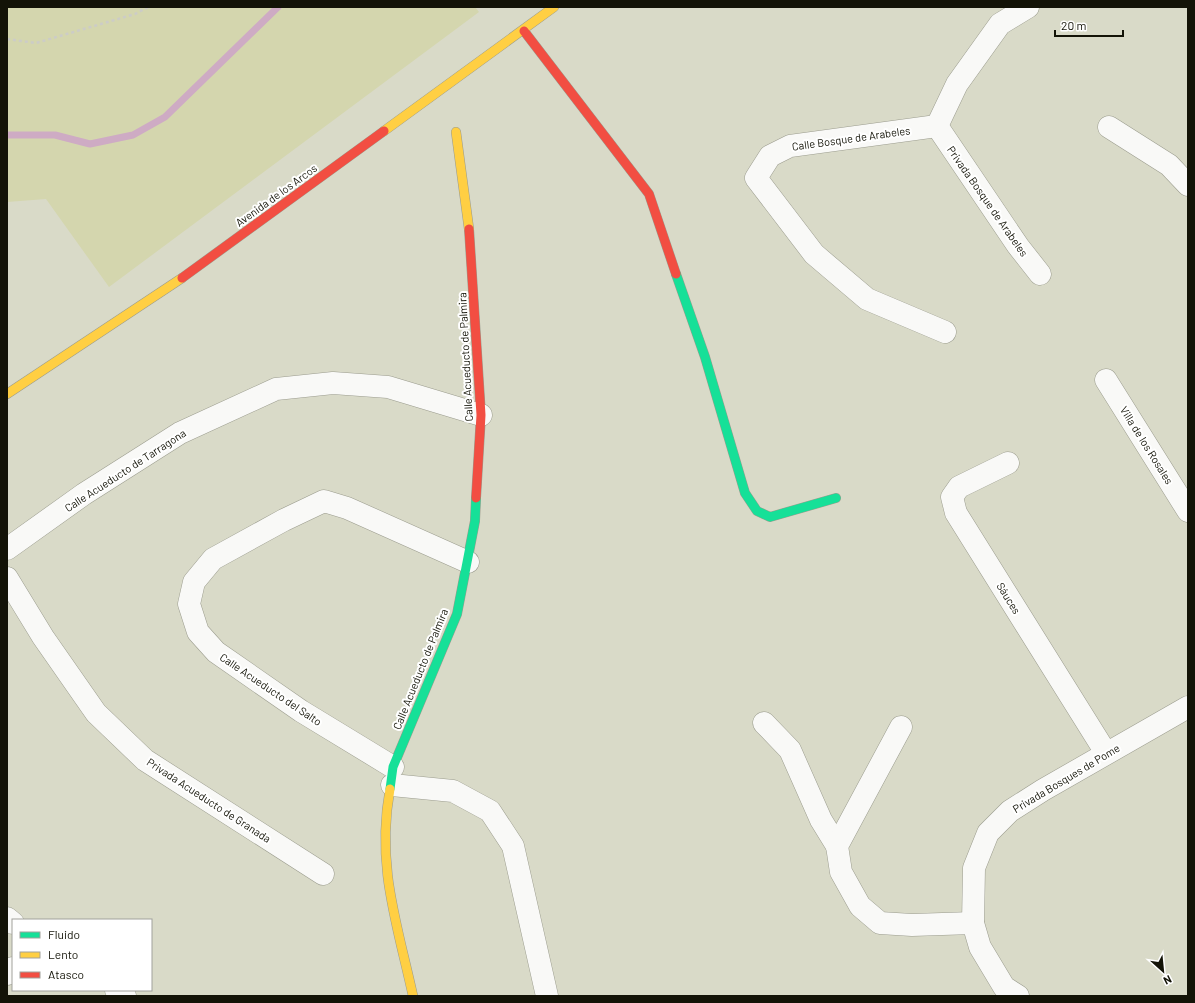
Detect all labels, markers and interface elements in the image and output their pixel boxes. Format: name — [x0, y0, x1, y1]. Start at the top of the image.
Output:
scale bar — [1055, 12, 1123, 38]
text: 20 m — [1061, 18, 1087, 32]
street label: Calle Bosque de Arabeles — [791, 123, 911, 153]
street label: Privada Bosque de Arabeles — [945, 143, 1031, 259]
street label: Avenida de los Arcos — [233, 161, 319, 229]
street label: Calle Acueducto de Palmira — [455, 292, 475, 422]
street label: Villa de los Rosales — [1118, 404, 1176, 486]
street label: Calle Acueducto de Tarragona — [62, 426, 188, 514]
street label: Sáuces — [994, 580, 1024, 616]
street label: Calle Acueducto de Palmira — [390, 607, 450, 731]
street label: Calle Acueducto del Salto — [218, 650, 324, 728]
street label: Privada Bosques de Pome — [1010, 741, 1122, 815]
street label: Privada Acueducto de Granada — [145, 755, 273, 845]
legend — [12, 919, 152, 991]
text: Fluido — [48, 927, 80, 941]
text: Lento — [48, 947, 78, 961]
north arrow — [1143, 951, 1183, 991]
text: Atasco — [48, 967, 84, 981]
text: N — [1162, 973, 1174, 988]

